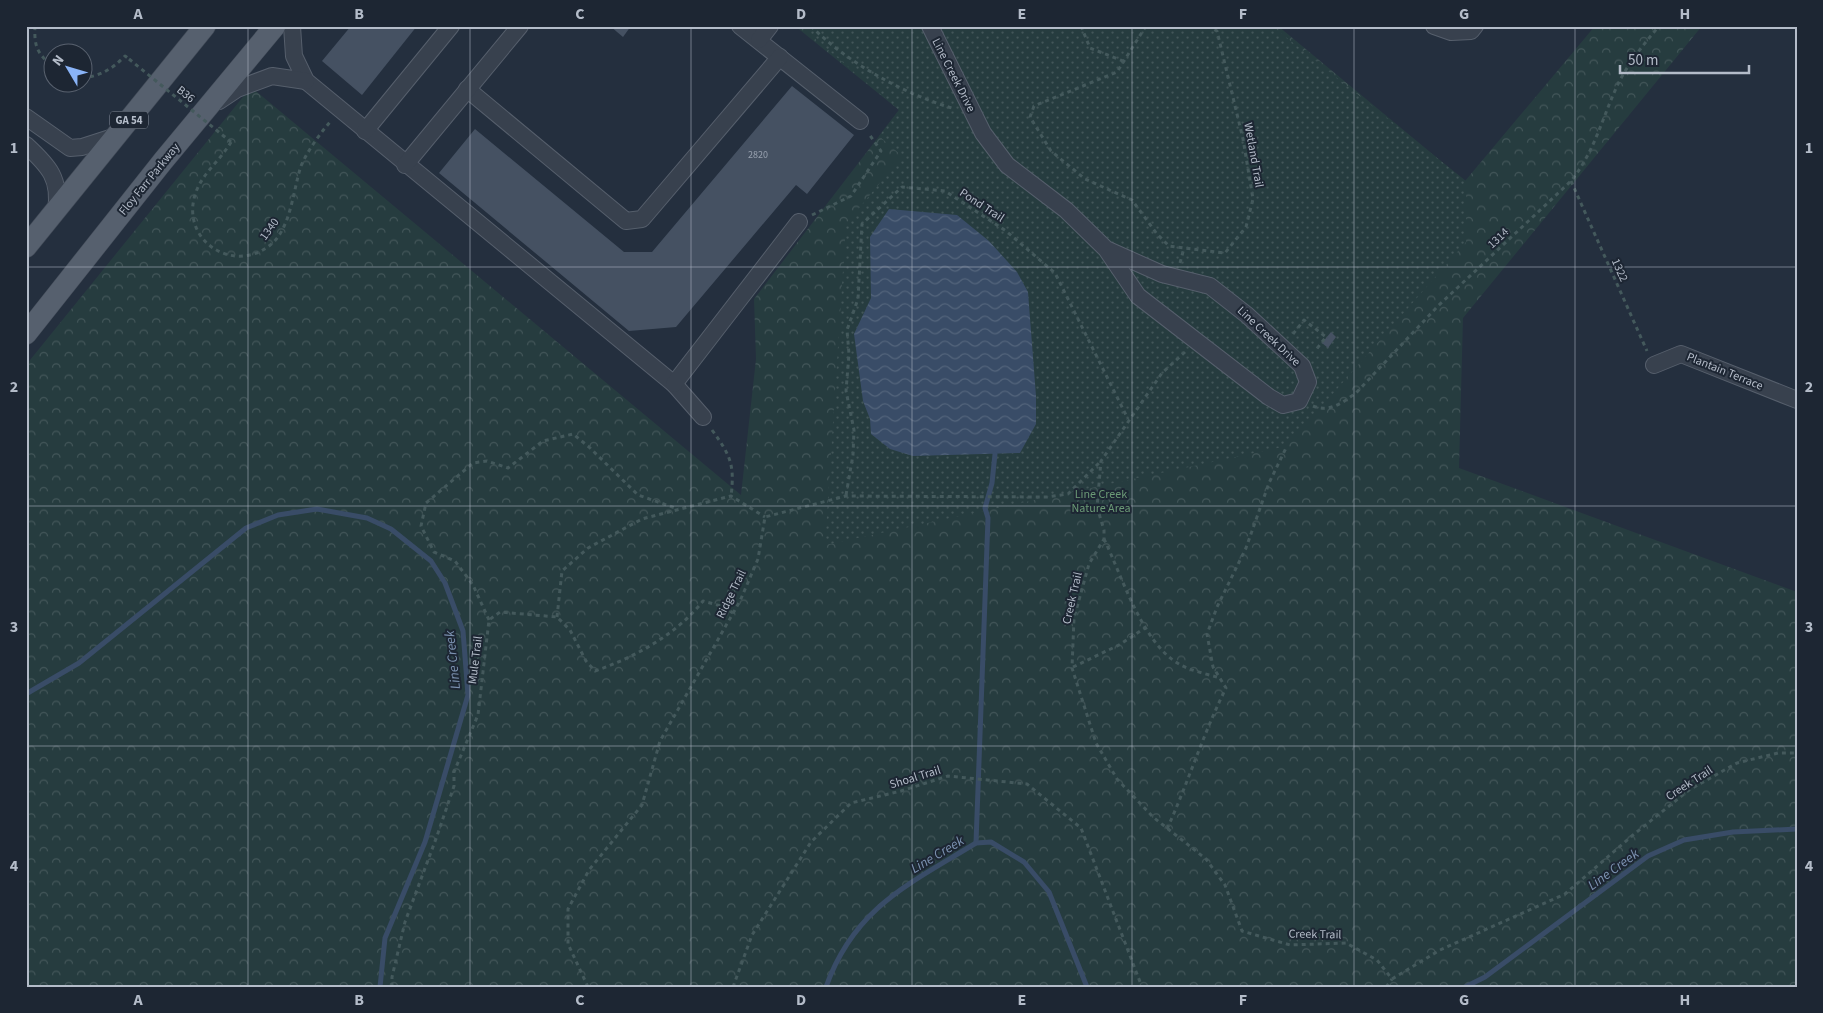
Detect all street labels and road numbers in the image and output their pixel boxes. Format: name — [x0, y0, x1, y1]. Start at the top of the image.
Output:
street label: Line Creek Drive — [928, 35, 979, 115]
street label: B36 — [173, 82, 198, 107]
road number: GA 54 — [110, 112, 148, 128]
street label: Wetland Trail — [1239, 121, 1268, 189]
street label: Floy Farr Parkway — [115, 139, 184, 219]
street label: Pond Trail — [956, 185, 1008, 226]
street label: 1340 — [256, 215, 283, 244]
street label: 1314 — [1484, 224, 1513, 253]
street label: 1322 — [1607, 256, 1632, 285]
street label: Line Creek Drive — [1233, 303, 1304, 370]
street label: Plantain Terrace — [1684, 348, 1766, 395]
street label: Ridge Trail — [712, 567, 751, 622]
street label: Creek Trail — [1058, 570, 1087, 626]
street label: Mule Trail — [464, 635, 487, 685]
street label: Shoal Trail — [888, 762, 943, 793]
street label: Creek Trail — [1662, 762, 1716, 805]
street label: Creek Trail — [1288, 926, 1342, 943]

